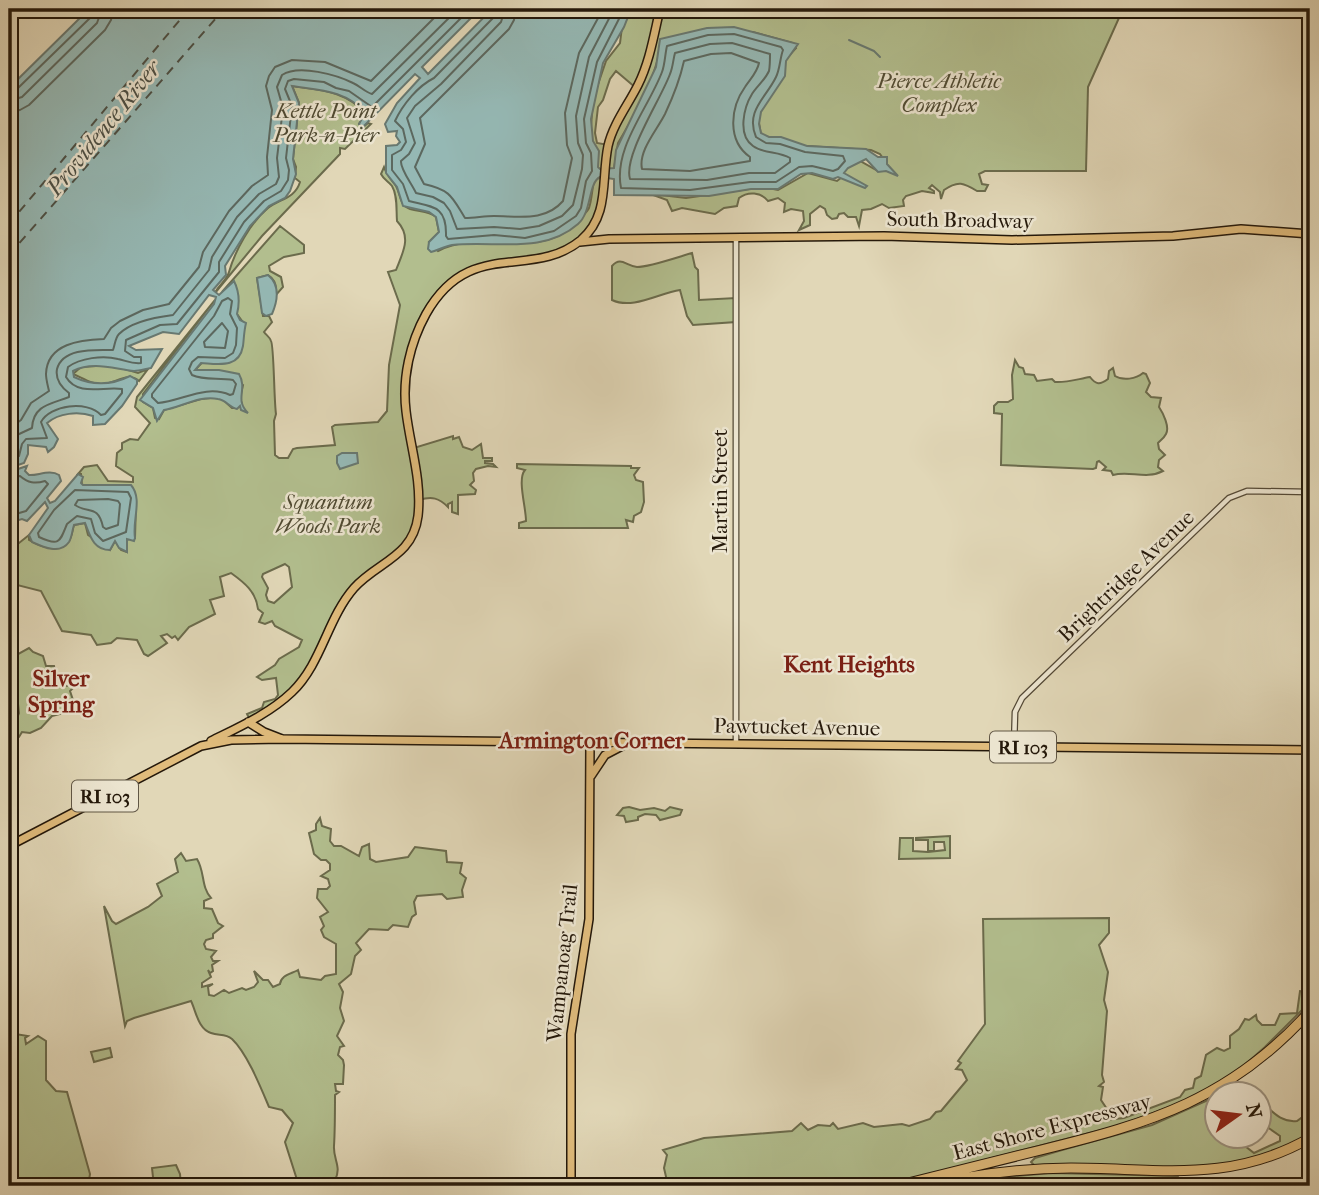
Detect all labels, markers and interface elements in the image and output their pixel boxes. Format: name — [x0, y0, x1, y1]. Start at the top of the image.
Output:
water label: Providence River — [40, 54, 167, 202]
park label: Pierce Athletic Complex — [876, 69, 1002, 117]
park label: Kettle Point Park-n-Pier — [272, 99, 380, 147]
street label: South Broadway — [886, 207, 1034, 233]
street label: Martin Street — [708, 429, 732, 553]
park label: Squantum Woods Park — [275, 490, 381, 538]
street label: Brightridge Avenue — [1053, 505, 1199, 647]
district label: Kent Heights — [783, 651, 915, 678]
district label: Silver Spring — [28, 665, 95, 718]
street label: Pawtucket Avenue — [714, 714, 880, 740]
district label: Armington Corner — [497, 727, 686, 754]
road number: RI 103 — [990, 732, 1056, 762]
road number: RI 103 — [72, 780, 138, 811]
street label: Wampanoag Trail — [542, 883, 582, 1044]
north arrow — [1204, 1080, 1274, 1150]
street label: East Shore Expressway — [950, 1089, 1155, 1165]
text: N — [1241, 1101, 1266, 1121]

